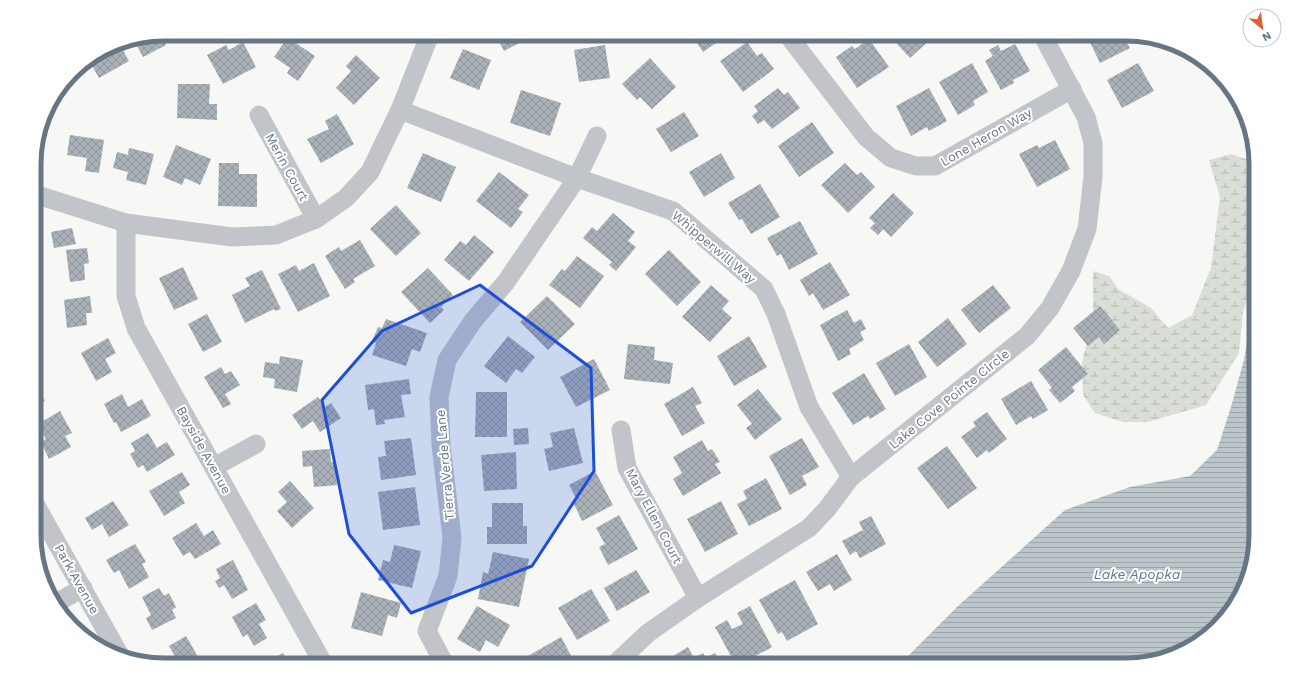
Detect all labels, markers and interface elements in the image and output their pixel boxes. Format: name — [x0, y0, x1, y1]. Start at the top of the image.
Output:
north arrow — [1242, 8, 1282, 48]
text: N — [1260, 29, 1273, 44]
street label: Lone Heron Way — [938, 105, 1035, 169]
street label: Merin Court — [262, 131, 312, 204]
street label: Whipperwill Way — [669, 208, 759, 287]
street label: Lake Cove Pointe Circle — [886, 346, 1012, 452]
street label: Bayside Avenue — [174, 404, 234, 496]
street label: Tierra Verde Lane — [433, 409, 457, 521]
street label: Mary Ellen Court — [623, 466, 686, 567]
street label: Park Avenue — [52, 541, 102, 617]
water label: Lake Apopka — [1094, 566, 1181, 582]

